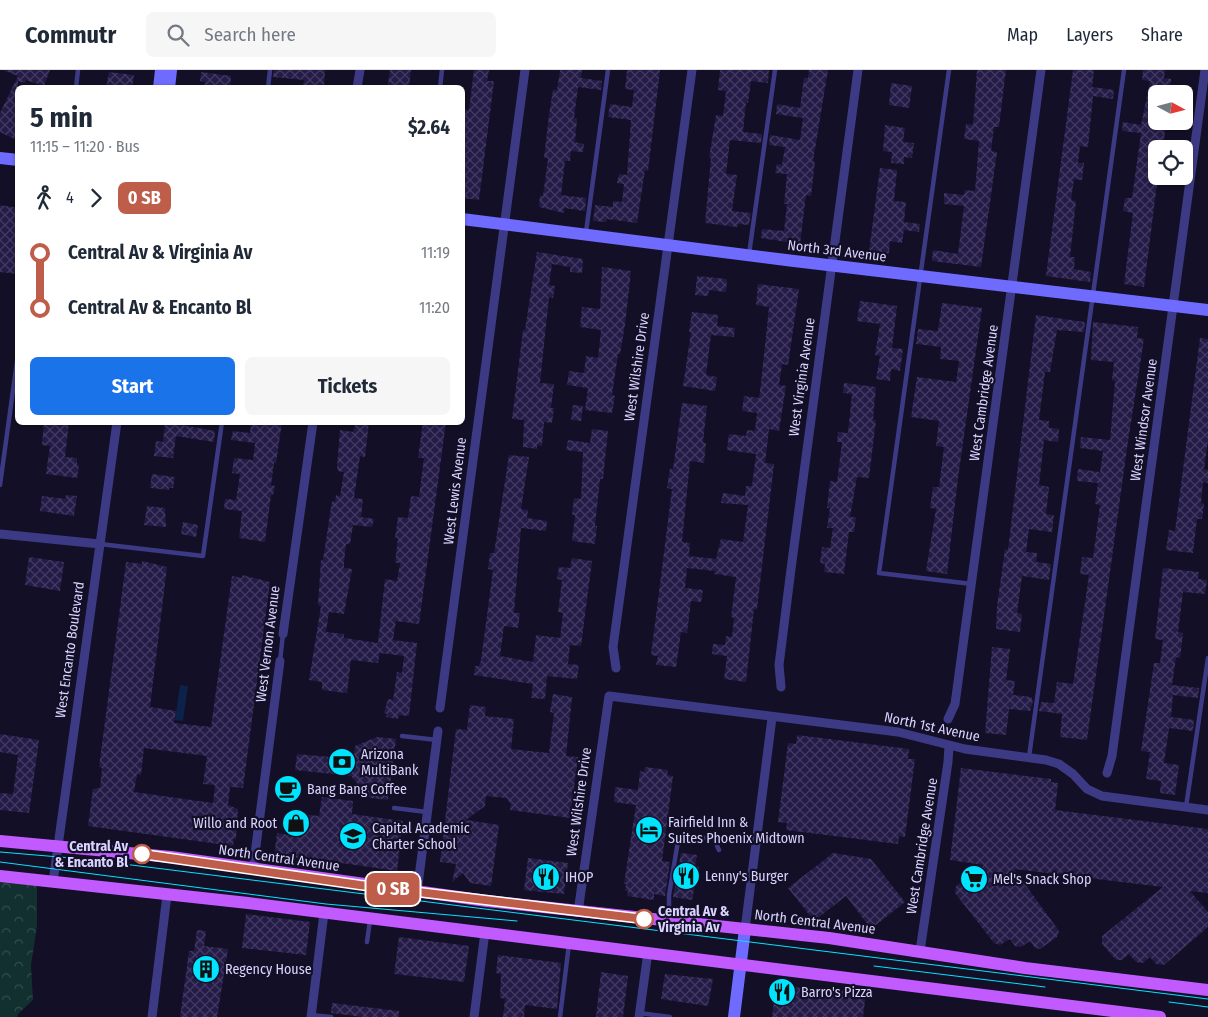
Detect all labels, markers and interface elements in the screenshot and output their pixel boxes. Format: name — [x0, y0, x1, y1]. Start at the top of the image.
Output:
search box — [146, 12, 496, 57]
text: Commutr — [25, 21, 116, 49]
icon: search — [164, 21, 192, 49]
text: Search here — [204, 23, 296, 46]
text: Map — [1007, 24, 1038, 46]
text: Layers — [1066, 24, 1113, 46]
text: Share — [1141, 24, 1183, 46]
north arrow — [1148, 85, 1192, 130]
map controls — [1148, 85, 1193, 185]
text: 5 min — [30, 101, 93, 134]
text: $2.64 — [408, 116, 450, 139]
text: 11:15 – 11:20 · Bus — [30, 137, 140, 156]
button: locate — [1148, 140, 1193, 185]
icon: walk — [30, 184, 58, 212]
icon: forward — [82, 184, 110, 212]
text: 0 SB — [128, 187, 161, 209]
text: 4 — [66, 188, 74, 207]
street label: North 3rd Avenue — [786, 236, 888, 266]
text: Central Av & Virginia Av — [68, 241, 253, 264]
text: 11:19 — [421, 243, 450, 262]
text: Central Av & Encanto Bl — [68, 296, 251, 319]
text: 11:20 — [419, 298, 450, 317]
street label: West Wilshire Drive — [621, 311, 653, 423]
street label: West Virginia Avenue — [785, 316, 819, 437]
street label: West Cambridge Avenue — [966, 324, 1002, 462]
button: Start — [30, 357, 235, 415]
button: Tickets — [245, 357, 450, 415]
street label: West Windsor Avenue — [1127, 358, 1161, 482]
street label: West Lewis Avenue — [440, 436, 470, 546]
street label: West Encanto Boulevard — [52, 581, 88, 719]
street label: West Vernon Avenue — [252, 585, 284, 703]
street label: North 1st Avenue — [883, 709, 981, 745]
place label: Arizona MultiBank — [361, 746, 419, 779]
street label: West Wilshire Drive — [563, 746, 595, 858]
bank icon: Arizona MultiBank — [327, 747, 357, 777]
cafe icon: Bang Bang Coffee — [273, 774, 303, 804]
street label: West Cambridge Avenue — [903, 777, 941, 915]
place label: Bang Bang Coffee — [307, 781, 407, 798]
shop icon: Willo and Root — [281, 808, 311, 838]
place label: Fairfield Inn & Suites Phoenix Midtown — [668, 814, 805, 847]
place label: Willo and Root — [193, 815, 277, 832]
hotel icon: Fairfield Inn & Suites Phoenix Midtown — [634, 815, 664, 845]
place label: Capital Academic Charter School — [372, 820, 470, 853]
school or university icon: Capital Academic Charter School — [338, 821, 368, 851]
place label: Central Av & Encanto Bl — [55, 838, 128, 871]
street label: North Central Avenue — [217, 841, 341, 875]
marker: Central Av & Encanto Bl — [132, 844, 152, 864]
restaurant icon: Lenny's Burger — [671, 861, 701, 891]
restaurant icon: IHOP — [531, 862, 561, 892]
supermarket icon: Mel's Snack Shop — [959, 864, 989, 894]
place label: Lenny's Burger — [705, 868, 789, 885]
place label: IHOP — [565, 869, 593, 886]
place label: Mel's Snack Shop — [993, 871, 1091, 888]
line badge: 0 SB — [358, 873, 428, 905]
text: 0 SB — [377, 878, 409, 900]
place label: Central Av & Virginia Av — [657, 903, 730, 936]
street label: North Central Avenue — [753, 906, 877, 938]
marker: Central Av & Virginia Av — [634, 909, 654, 929]
building icon: Regency House — [191, 954, 221, 984]
place label: Regency House — [225, 961, 312, 978]
restaurant icon: Barro's Pizza — [767, 977, 797, 1007]
place label: Barro's Pizza — [801, 984, 873, 1001]

